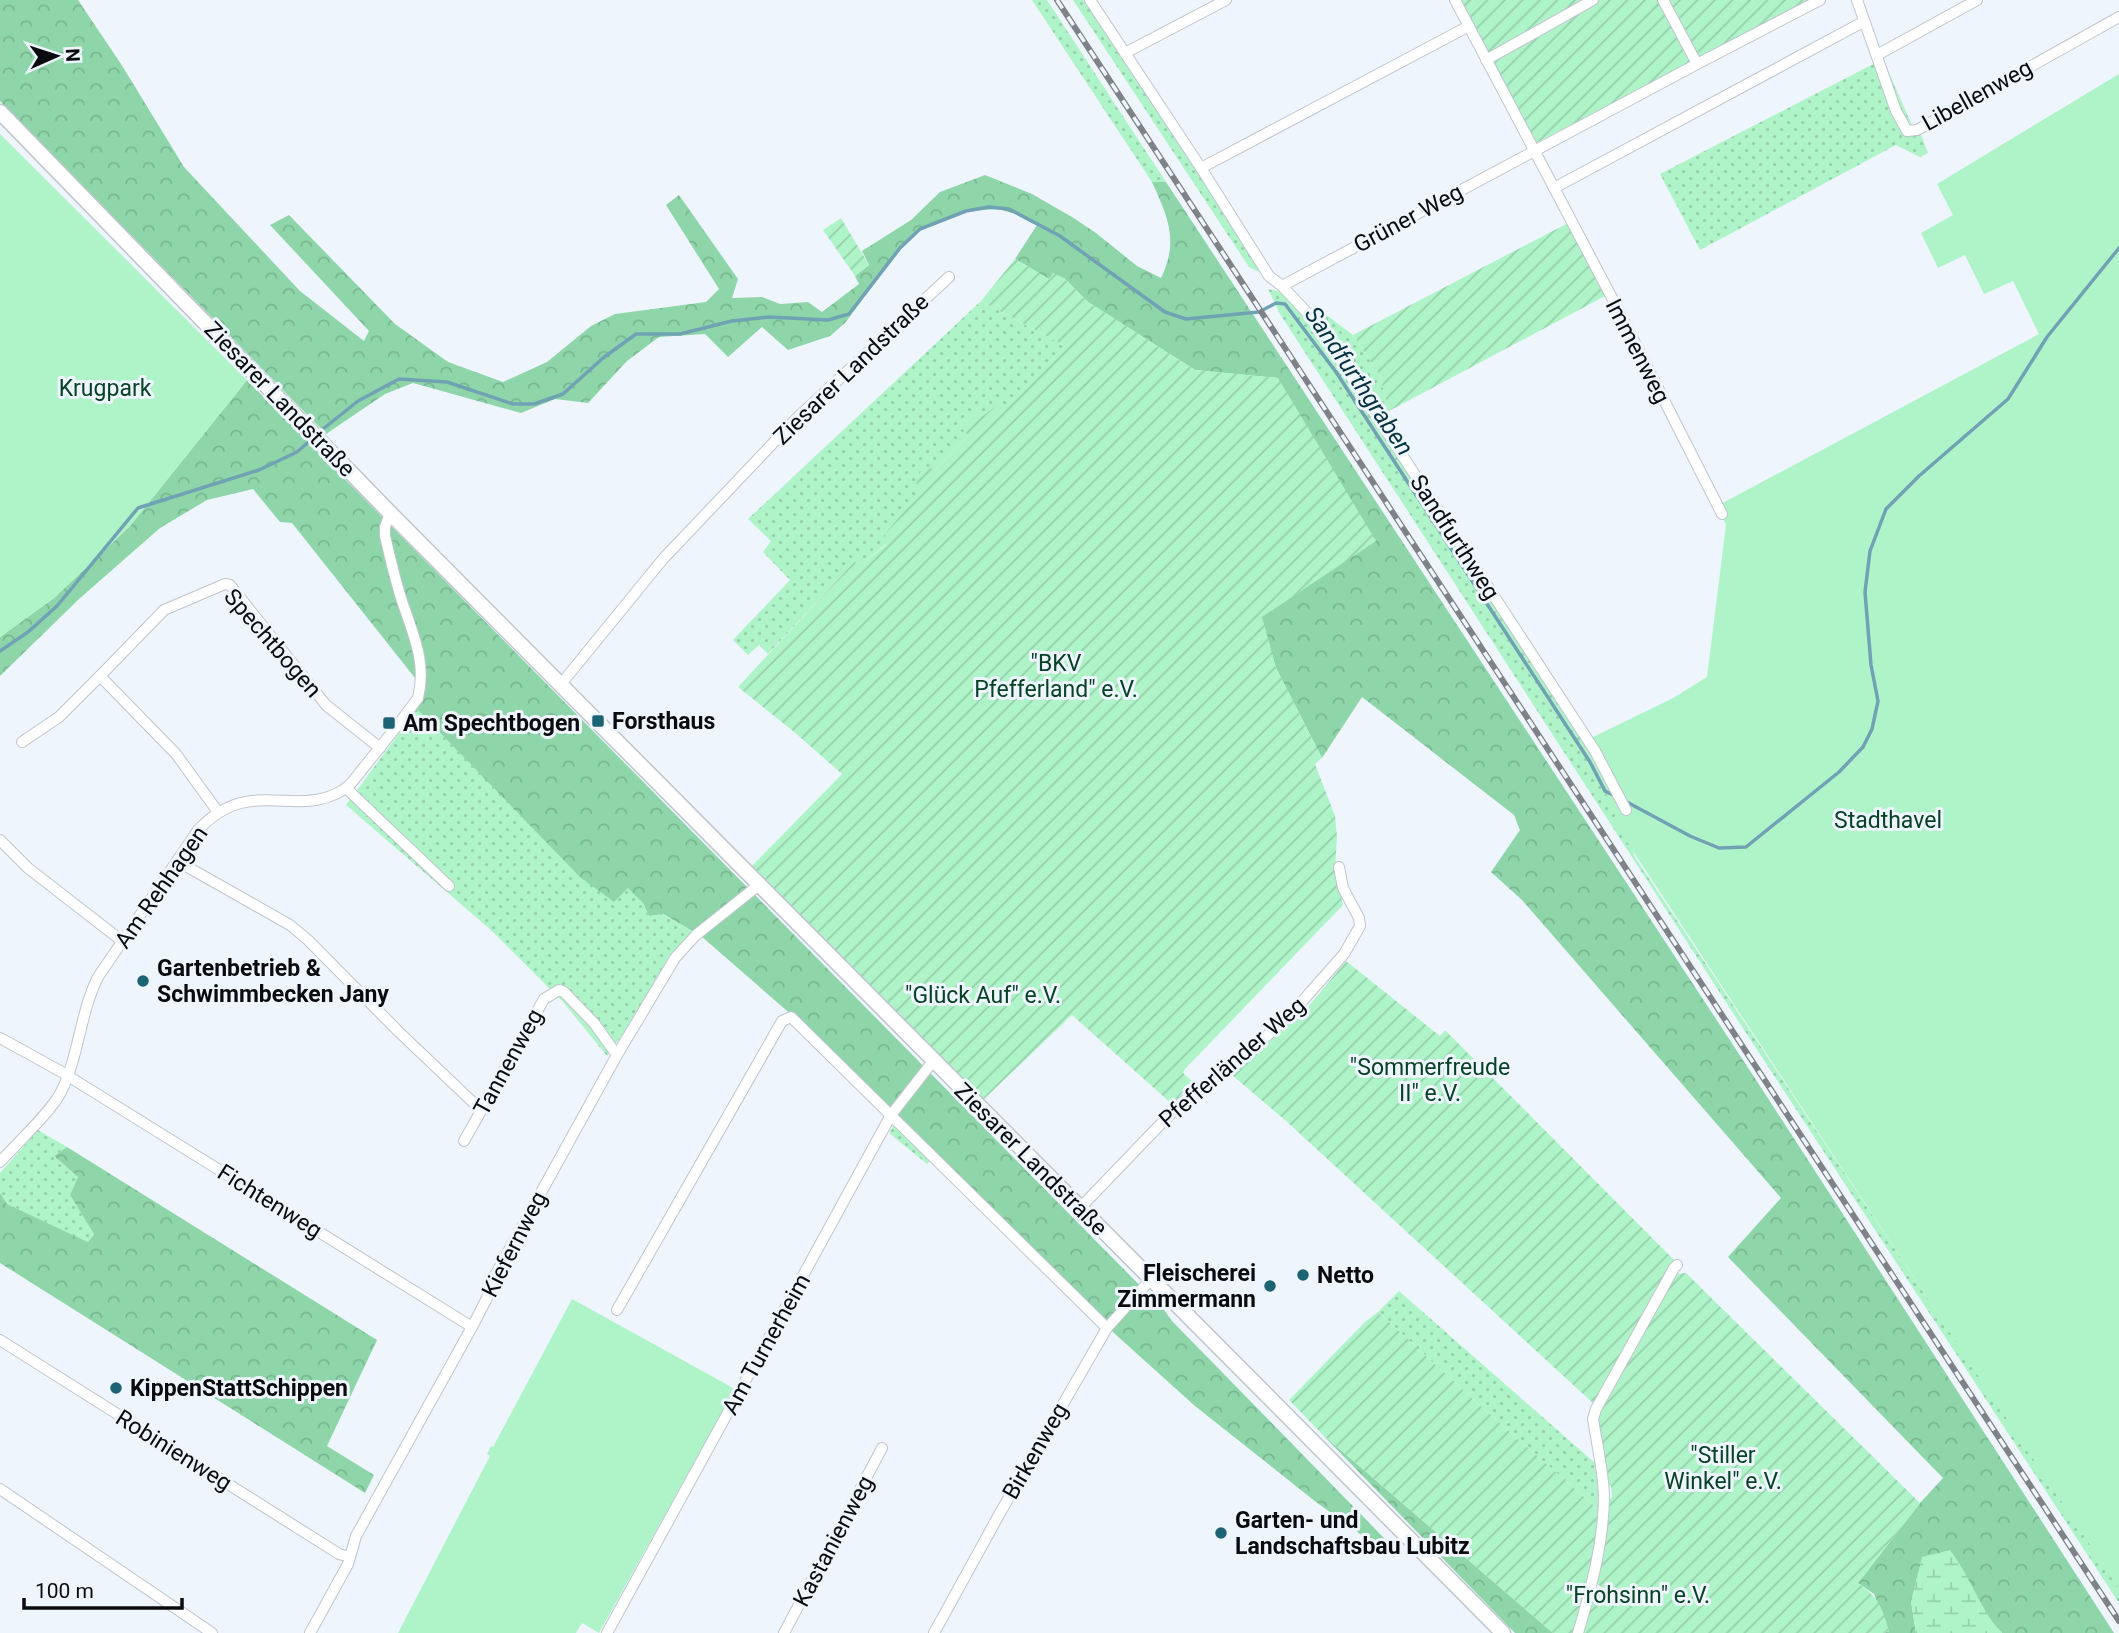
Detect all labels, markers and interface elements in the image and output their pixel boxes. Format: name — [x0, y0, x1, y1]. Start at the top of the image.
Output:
north arrow — [21, 21, 91, 91]
text: N — [61, 48, 84, 62]
street label: Libellenweg — [1918, 54, 2037, 137]
street label: Grüner Weg — [1349, 178, 1467, 258]
street label: Ziesarer Landstraße — [768, 288, 934, 450]
street label: Immenweg — [1600, 294, 1675, 408]
water label: Sandfurthgraben — [1299, 301, 1419, 461]
street label: Ziesarer Landstraße — [199, 316, 361, 482]
park label: Krugpark — [59, 375, 152, 402]
street label: Sandfurthweg — [1404, 470, 1505, 605]
street label: Spechtbogen — [218, 584, 327, 703]
park label: "BKV Pfefferland" e.V. — [974, 650, 1138, 703]
place label: Forsthaus — [612, 708, 715, 735]
place label: Am Spechtbogen — [403, 710, 580, 737]
marker: Forsthaus — [590, 713, 606, 729]
marker: Am Spechtbogen — [381, 715, 397, 731]
park label: Stadthavel — [1834, 807, 1942, 834]
street label: Am Rehhagen — [109, 821, 213, 954]
place label: Gartenbetrieb & Schwimmbecken Jany — [157, 955, 389, 1008]
marker: Gartenbetrieb & Schwimmbecken Jany — [135, 973, 151, 989]
park label: "Glück Auf" e.V. — [905, 982, 1061, 1009]
street label: Pfefferländer Weg — [1154, 992, 1311, 1133]
street label: Tannenweg — [468, 1004, 549, 1120]
park label: "Sommerfreude II" e.V. — [1350, 1054, 1510, 1107]
street label: Ziesarer Landstraße — [949, 1077, 1113, 1241]
street label: Fichtenweg — [213, 1159, 327, 1244]
street label: Kiefernweg — [476, 1187, 553, 1302]
place label: Fleischerei Zimmermann — [1117, 1260, 1256, 1313]
place label: Netto — [1317, 1262, 1374, 1289]
marker: Netto — [1295, 1267, 1311, 1283]
street label: Am Turnerheim — [717, 1269, 816, 1419]
marker: Fleischerei Zimmermann — [1262, 1278, 1278, 1294]
place label: KippenStattSchippen — [130, 1375, 348, 1402]
marker: KippenStattSchippen — [108, 1380, 124, 1396]
street label: Birkenweg — [997, 1398, 1074, 1504]
street label: Robinienweg — [111, 1404, 237, 1497]
park label: "Stiller Winkel" e.V. — [1664, 1442, 1782, 1495]
street label: Kastanienweg — [788, 1471, 879, 1611]
place label: Garten- und Landschaftsbau Lubitz — [1235, 1507, 1470, 1560]
marker: Garten- und Landschaftsbau Lubitz — [1213, 1525, 1229, 1541]
scale bar — [24, 1566, 182, 1610]
text: 100 m — [35, 1579, 94, 1603]
park label: "Frohsinn" e.V. — [1566, 1582, 1710, 1609]

